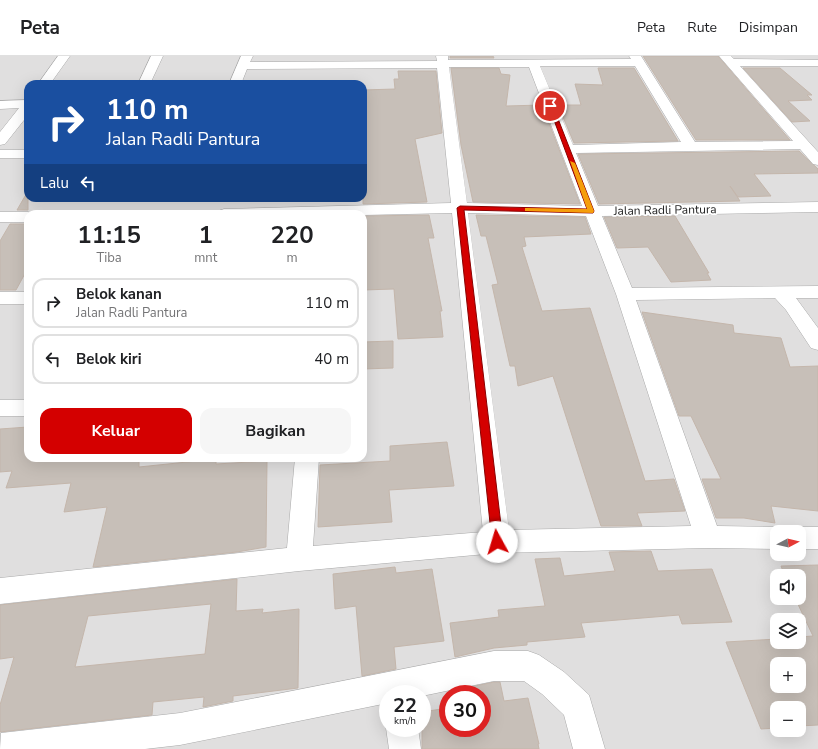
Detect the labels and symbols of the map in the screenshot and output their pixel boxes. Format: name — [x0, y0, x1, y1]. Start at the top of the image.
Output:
pin — [533, 89, 567, 123]
street label: Jalan Radli Pantura — [612, 201, 717, 219]
position arrow — [476, 521, 518, 563]
north arrow — [770, 525, 806, 561]
speed limit sign: 30 — [439, 685, 491, 737]

